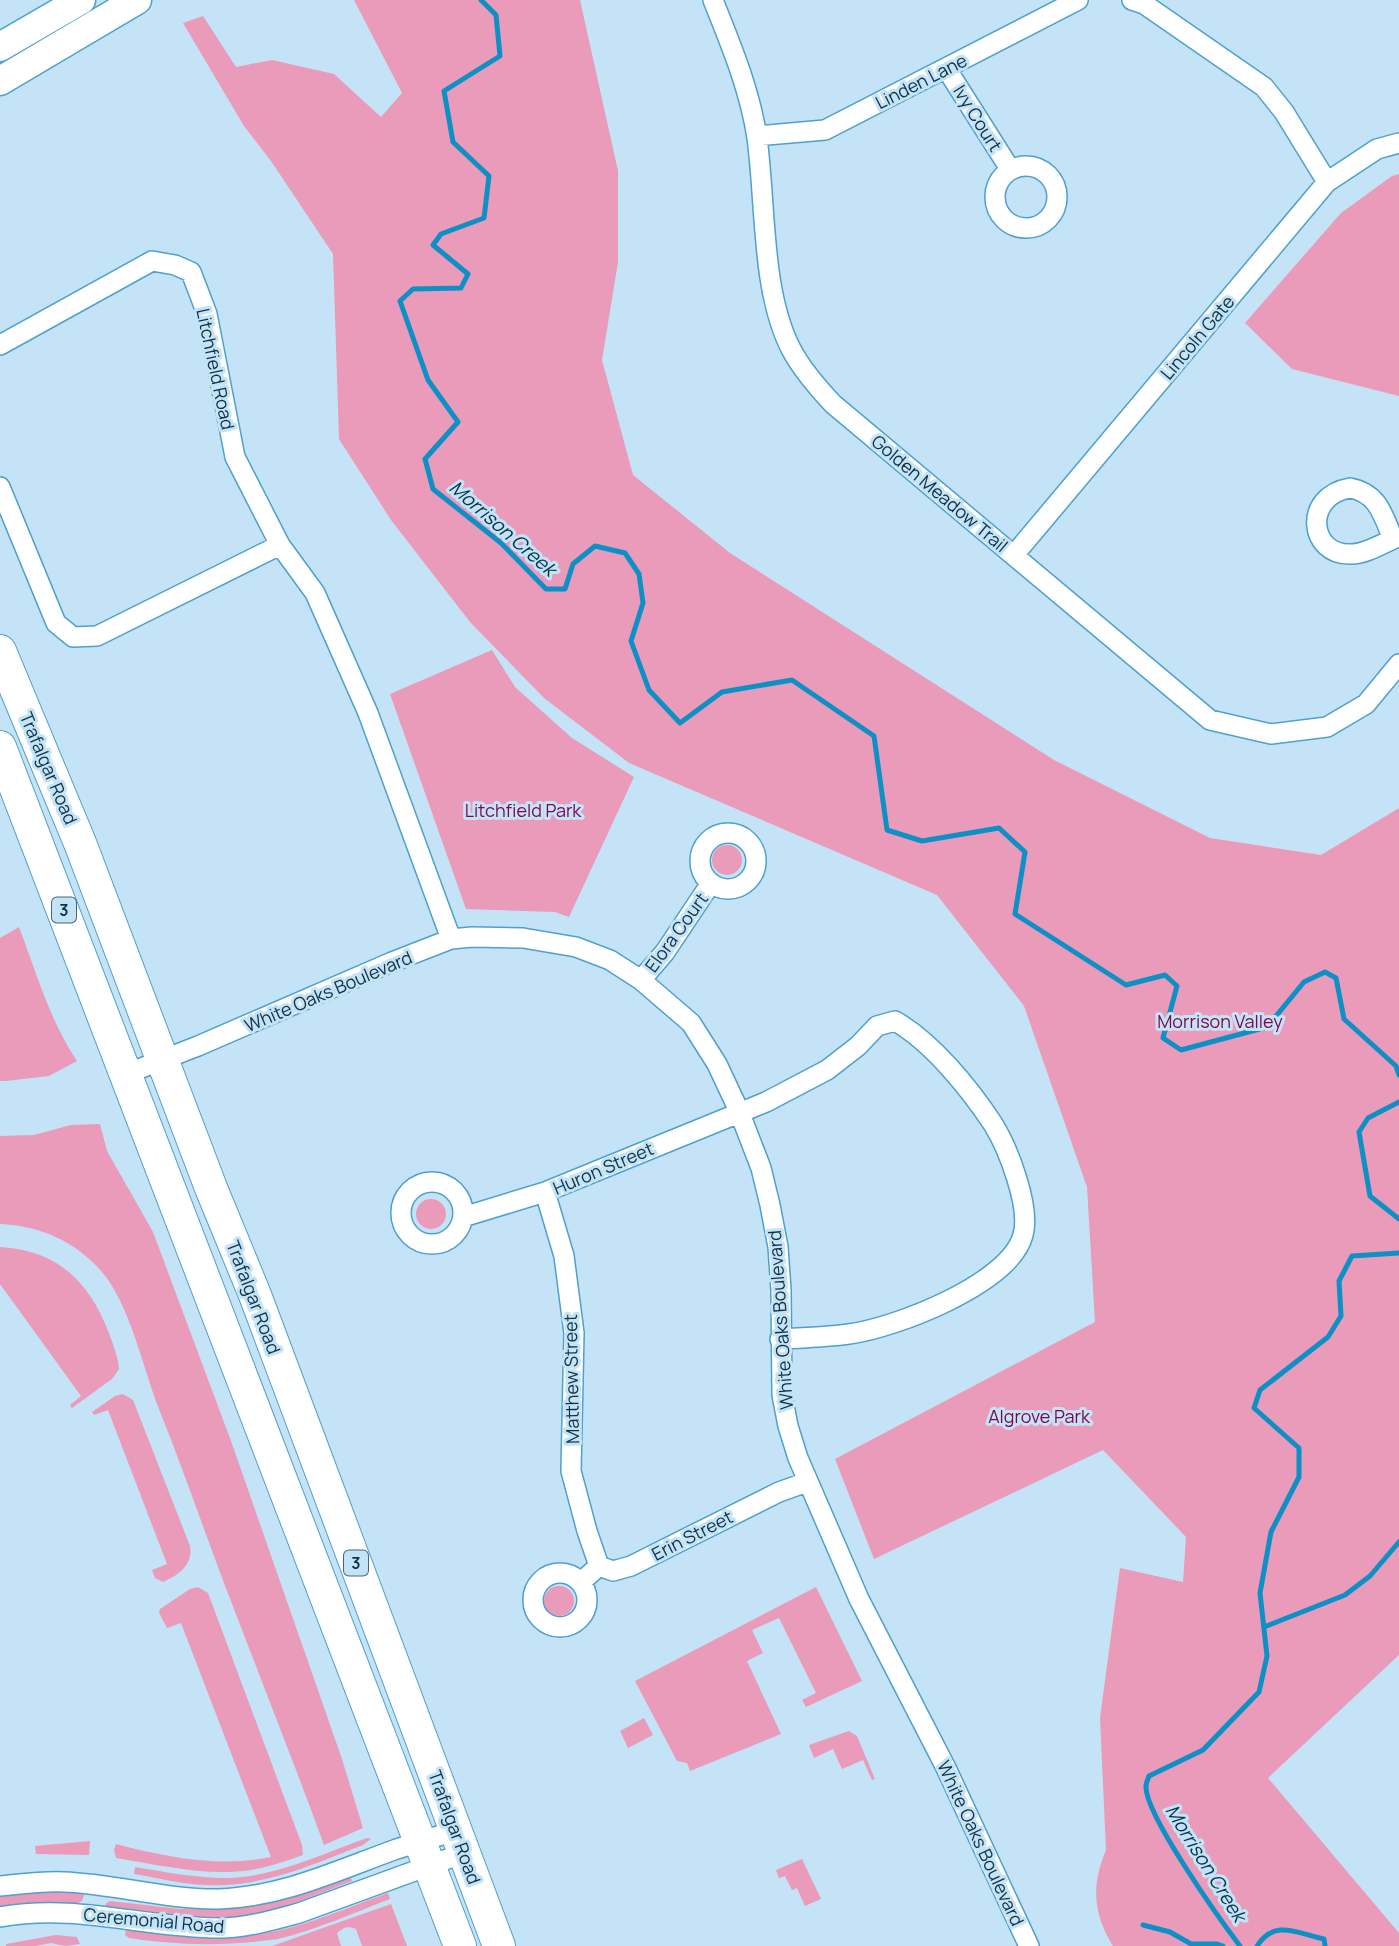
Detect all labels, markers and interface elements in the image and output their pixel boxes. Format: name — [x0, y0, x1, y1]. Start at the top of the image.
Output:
street label: Linden Lane — [871, 48, 971, 114]
street label: Ivy Court — [948, 80, 1008, 156]
street label: Lincoln Gate — [1155, 290, 1239, 384]
street label: Litchfield Road — [191, 306, 241, 432]
street label: Golden Meadow Trail — [867, 429, 1013, 557]
water label: Morrison Creek — [444, 474, 564, 583]
street label: Trafalgar Road — [15, 708, 83, 828]
park label: Litchfield Park — [465, 798, 582, 822]
street label: Elora Court — [639, 887, 713, 977]
road number: 3 — [52, 898, 76, 922]
street label: White Oaks Boulevard — [241, 945, 415, 1037]
park label: Morrison Valley — [1157, 1009, 1283, 1033]
street label: Huron Street — [549, 1136, 657, 1200]
street label: White Oaks Boulevard — [762, 1229, 798, 1411]
street label: Trafalgar Road — [221, 1237, 287, 1357]
street label: Matthew Street — [558, 1314, 584, 1444]
park label: Algrove Park — [988, 1404, 1091, 1428]
street label: Erin Street — [647, 1504, 737, 1566]
road number: 3 — [344, 1550, 368, 1576]
street label: White Oaks Boulevard — [932, 1756, 1030, 1930]
street label: Trafalgar Road — [423, 1767, 487, 1887]
water label: Morrison Creek — [1160, 1799, 1254, 1929]
street label: Ceremonial Road — [83, 1902, 225, 1938]

